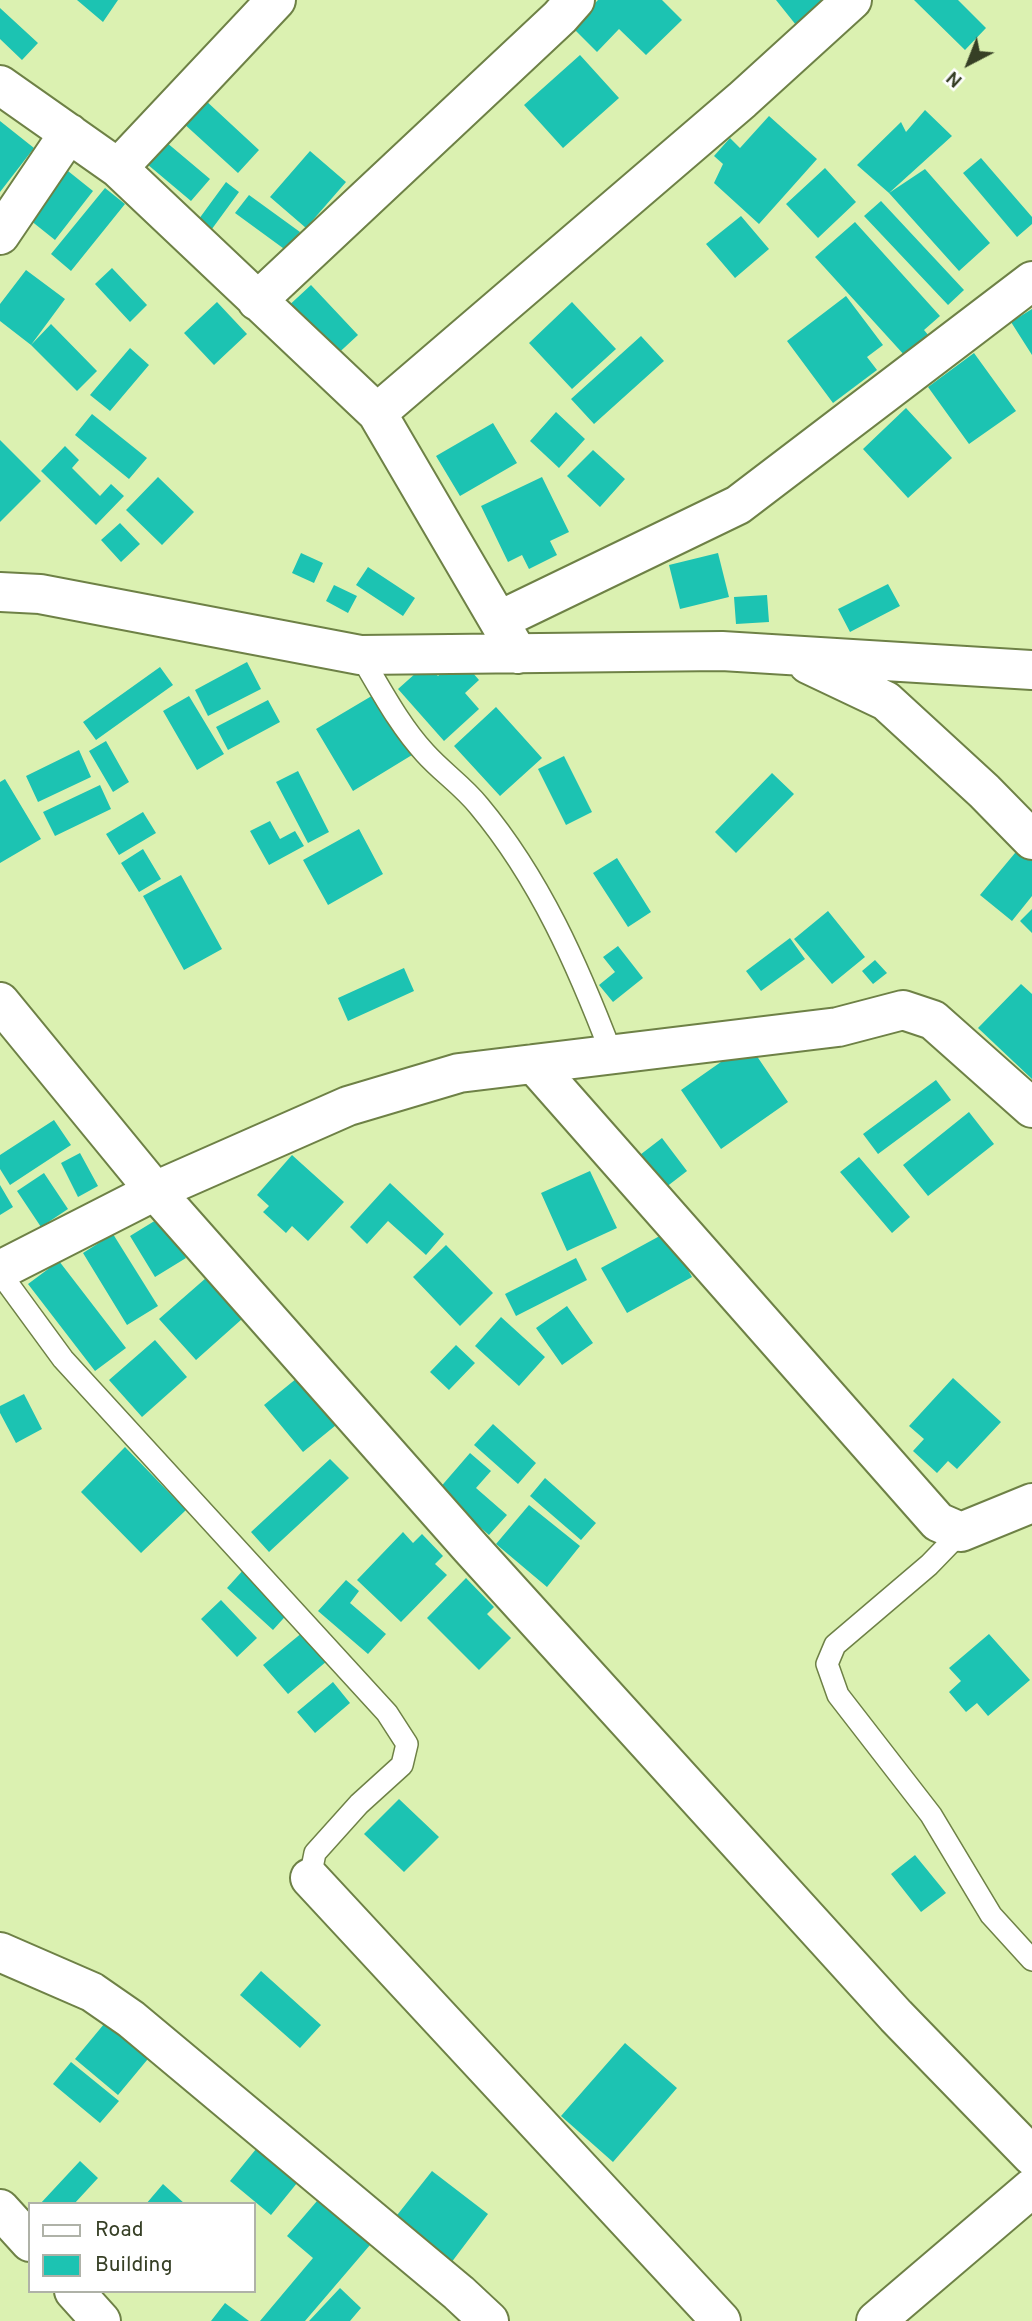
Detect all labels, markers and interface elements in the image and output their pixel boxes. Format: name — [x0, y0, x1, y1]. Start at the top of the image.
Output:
north arrow — [934, 28, 1004, 98]
text: N — [942, 65, 968, 92]
legend — [28, 2202, 256, 2293]
text: Road — [95, 2217, 144, 2244]
text: Building — [95, 2252, 173, 2279]

